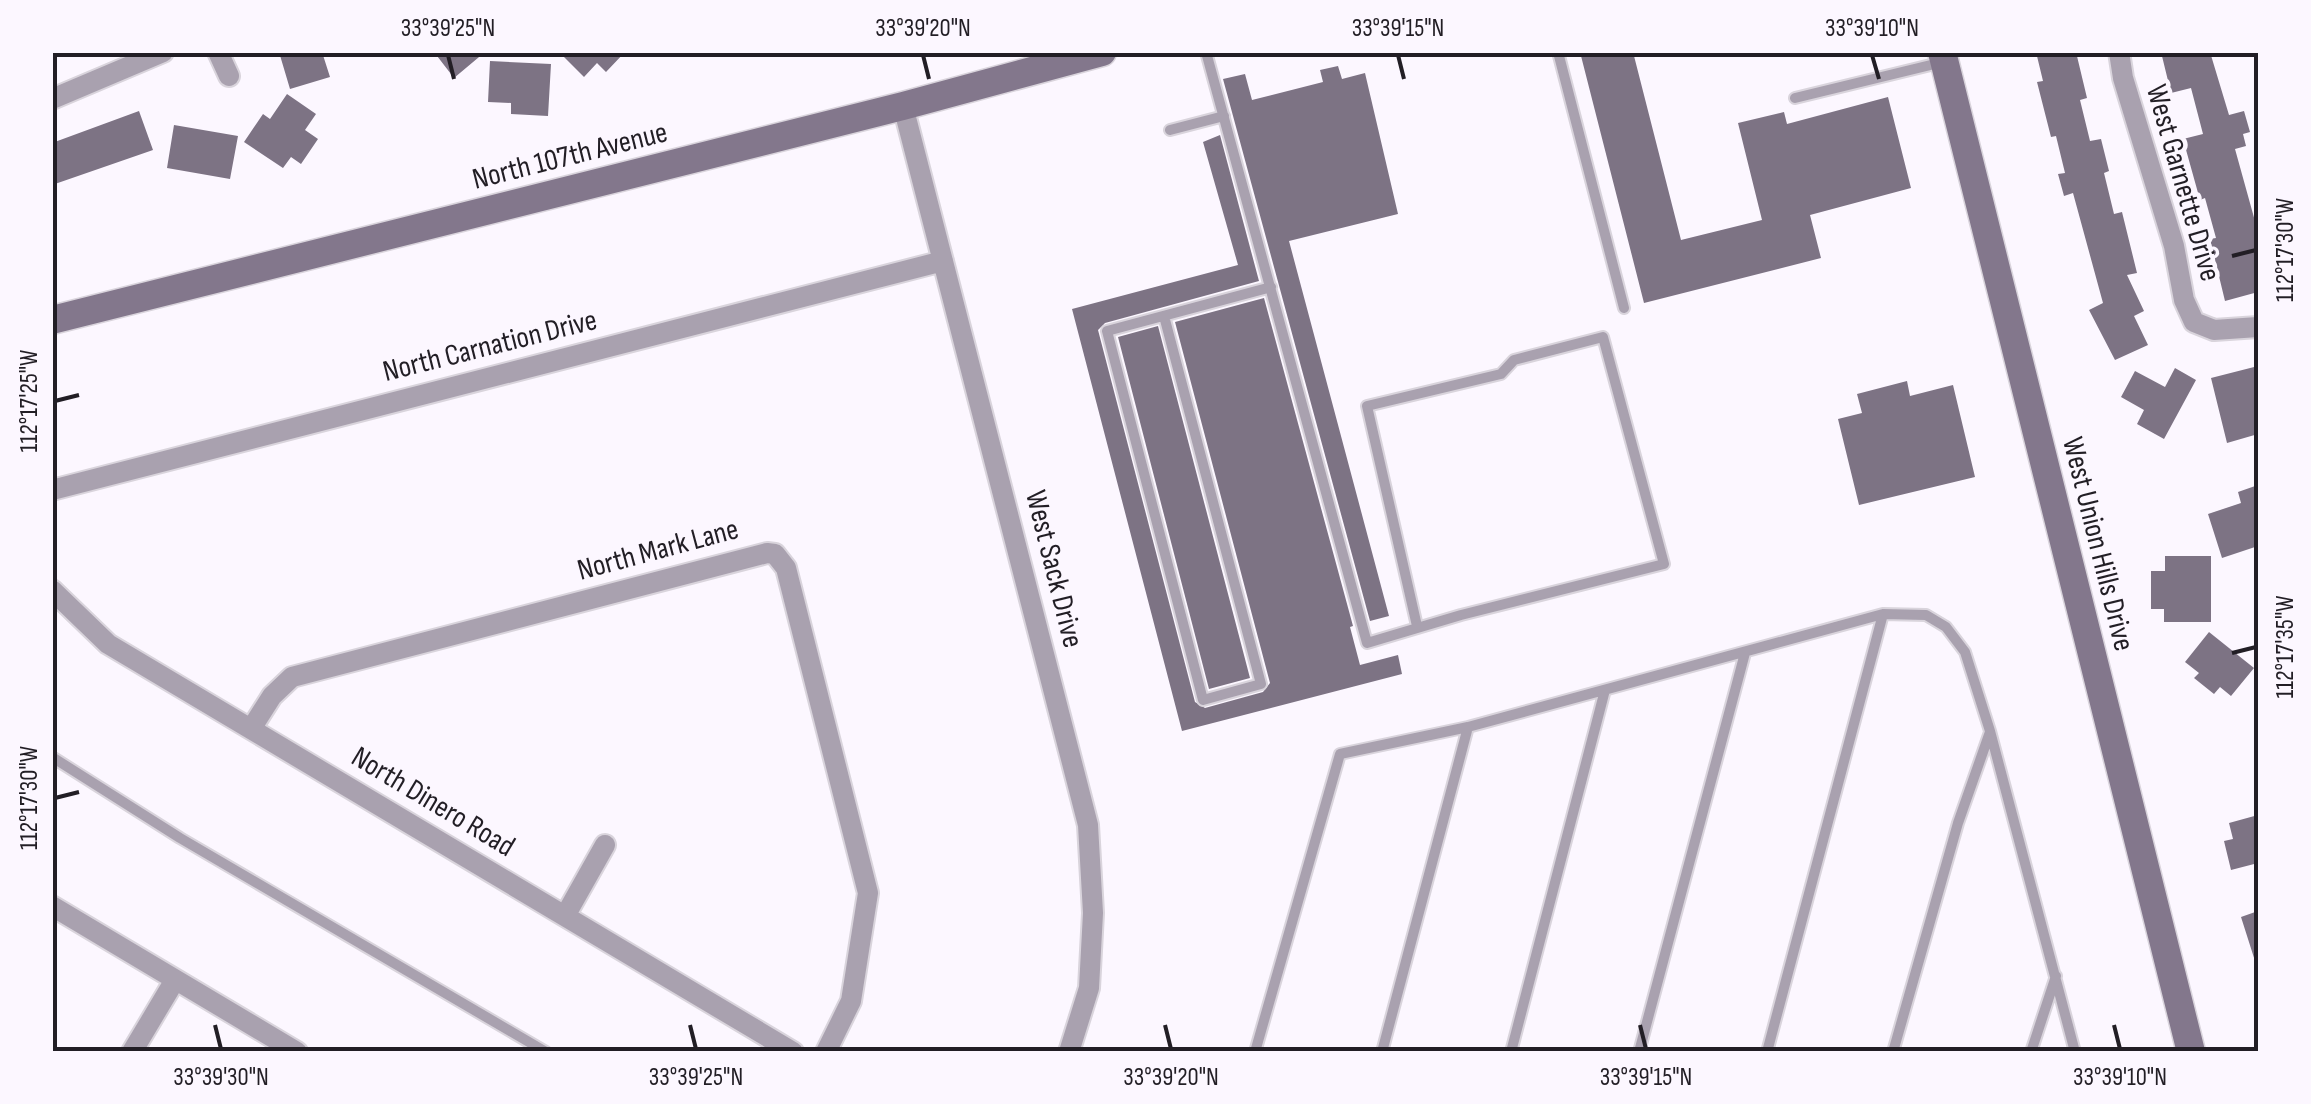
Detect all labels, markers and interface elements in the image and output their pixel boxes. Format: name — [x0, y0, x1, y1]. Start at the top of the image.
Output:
text: 33°39'25"N — [401, 13, 495, 44]
text: 33°39'20"N — [875, 13, 971, 44]
text: 33°39'15"N — [1352, 13, 1444, 44]
text: 33°39'10"N — [1825, 13, 1919, 44]
street label: West Garnette Drive — [2138, 81, 2228, 285]
street label: North 107th Avenue — [469, 114, 671, 198]
text: 112°17'30"W — [2270, 198, 2301, 302]
street label: North Carnation Drive — [379, 302, 601, 390]
text: 112°17'25"W — [14, 350, 45, 452]
street label: West Union Hills Drive — [2054, 433, 2142, 655]
street label: West Sack Drive — [1017, 487, 1091, 651]
street label: North Mark Lane — [574, 511, 742, 589]
text: 112°17'35"W — [2270, 596, 2301, 698]
street label: North Dinero Road — [345, 739, 521, 865]
text: 112°17'30"W — [14, 746, 45, 850]
text: 33°39'30"N — [173, 1062, 269, 1093]
text: 33°39'25"N — [649, 1062, 743, 1093]
text: 33°39'20"N — [1123, 1062, 1219, 1093]
text: 33°39'15"N — [1600, 1062, 1692, 1093]
text: 33°39'10"N — [2073, 1062, 2167, 1093]

